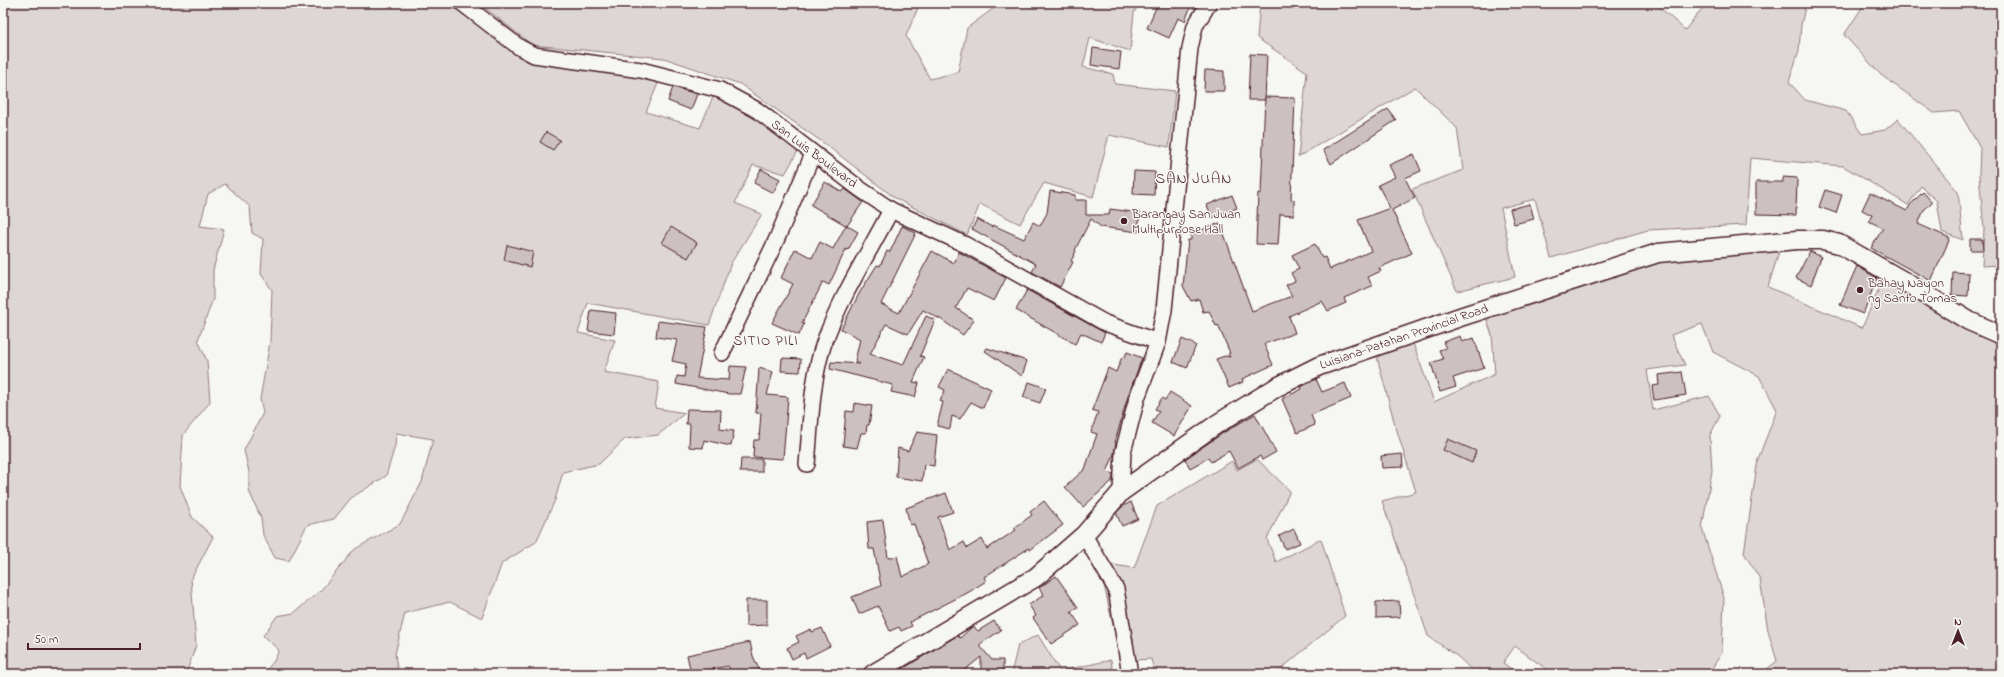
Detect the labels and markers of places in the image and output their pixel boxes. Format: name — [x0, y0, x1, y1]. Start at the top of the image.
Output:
place label: Barangay San Juan Multipurpose Hall — [1131, 205, 1241, 239]
marker: Barangay San Juan Multipurpose Hall — [1119, 216, 1129, 226]
place label: Bahay Nayon ng Santo Tomas — [1867, 274, 1957, 309]
marker: Bahay Nayon ng Santo Tomas — [1855, 285, 1865, 295]

